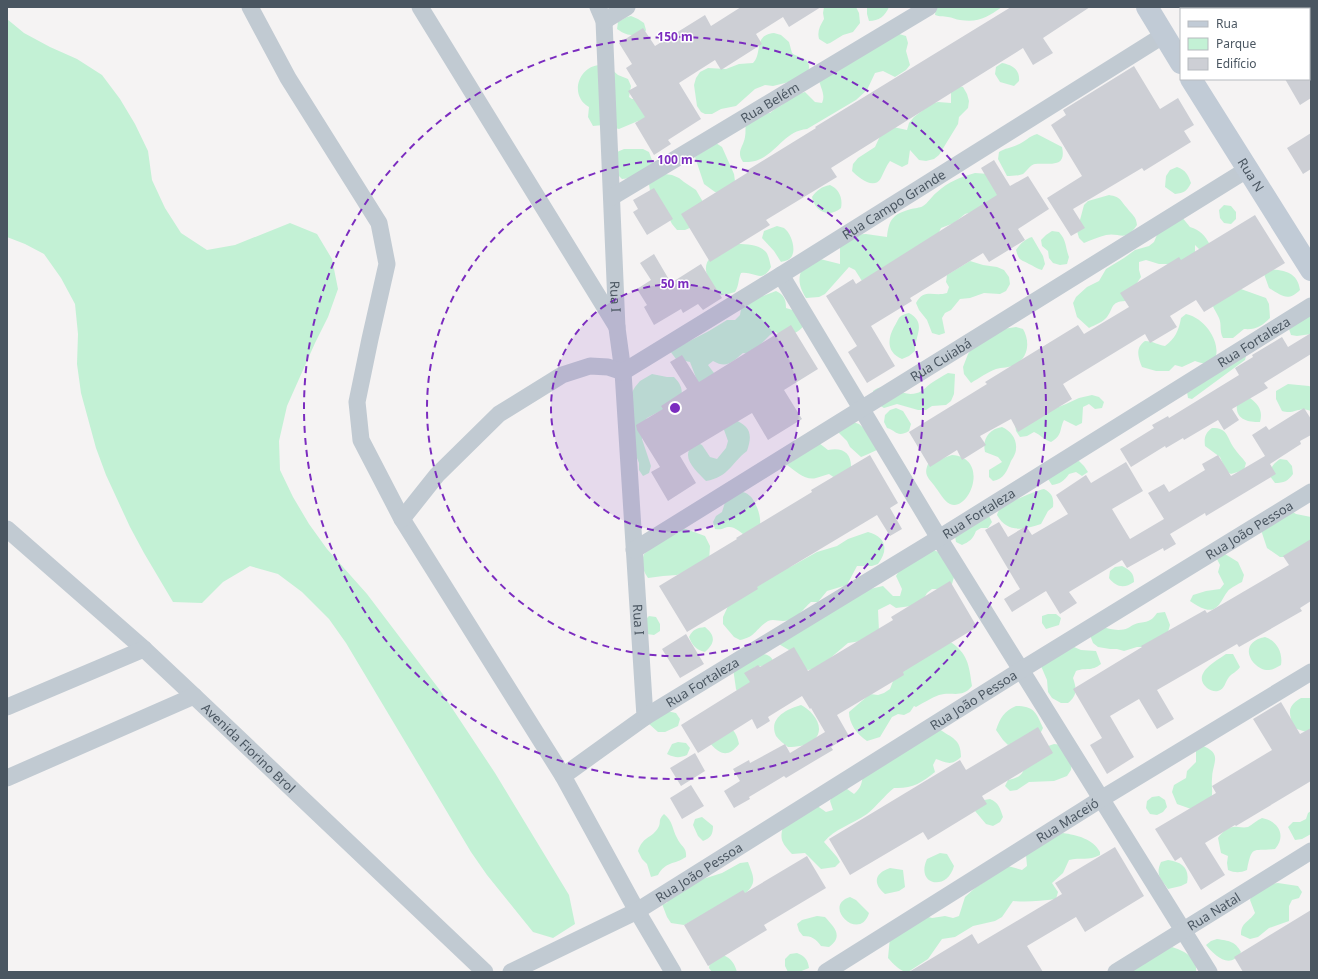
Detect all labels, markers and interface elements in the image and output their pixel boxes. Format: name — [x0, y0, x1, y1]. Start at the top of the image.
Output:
legend — [1180, 8, 1310, 80]
text: Rua — [1216, 15, 1238, 32]
text: 150 m — [657, 28, 693, 45]
text: Parque — [1216, 35, 1257, 52]
text: Edifício — [1216, 55, 1257, 72]
street label: Rua Belém — [737, 78, 803, 127]
text: 100 m — [657, 151, 693, 168]
street label: Rua N — [1234, 154, 1269, 195]
street label: Rua Campo Grande — [839, 165, 949, 244]
text: 50 m — [661, 275, 689, 292]
street label: Rua I — [606, 281, 625, 313]
street label: Rua Fortaleza — [1214, 312, 1294, 371]
street label: Rua Cuiabá — [907, 334, 975, 386]
centre of rings — [668, 401, 682, 415]
street label: Rua Fortaleza — [939, 484, 1019, 543]
street label: Rua João Pessoa — [1202, 496, 1296, 564]
street label: Rua I — [629, 603, 649, 636]
street label: Rua Fortaleza — [662, 653, 742, 711]
street label: Rua João Pessoa — [926, 666, 1020, 734]
street label: Avenida Fiorino Brol — [198, 699, 299, 797]
street label: Rua Maceió — [1032, 794, 1102, 847]
street label: Rua João Pessoa — [652, 838, 746, 906]
street label: Rua Natal — [1184, 888, 1244, 935]

